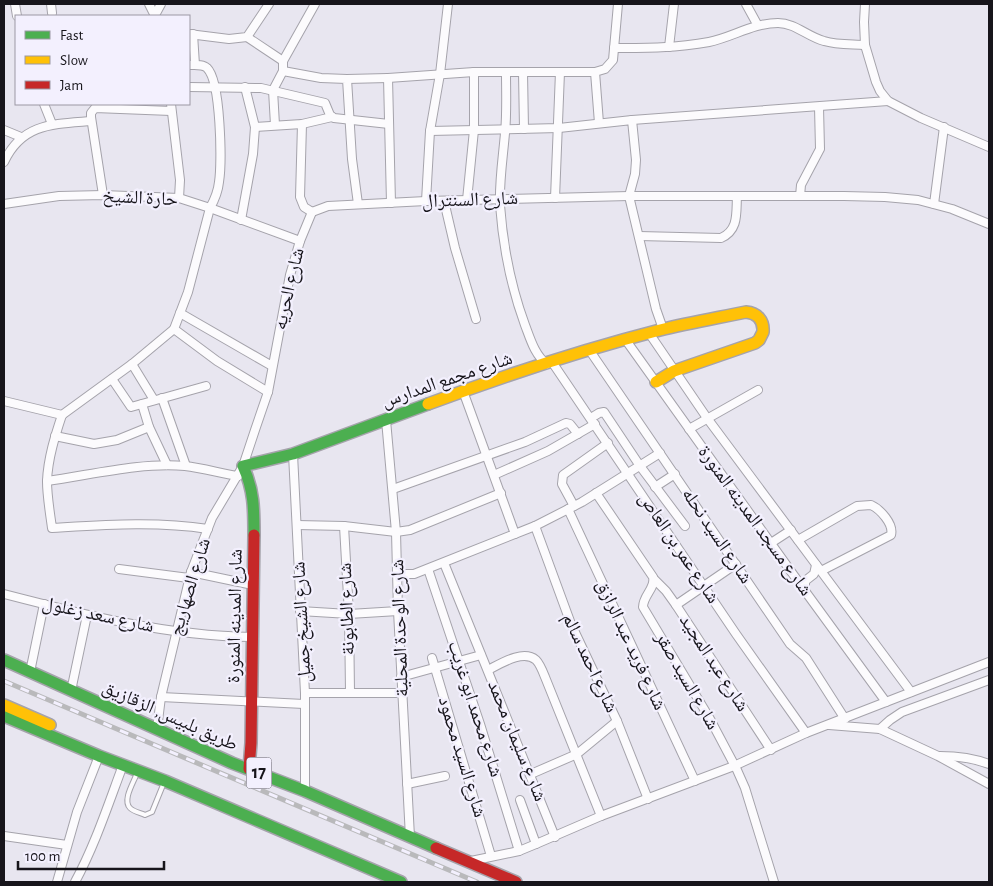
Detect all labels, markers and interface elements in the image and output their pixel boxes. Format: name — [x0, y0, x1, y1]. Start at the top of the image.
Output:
legend — [15, 15, 190, 105]
text: Fast — [60, 28, 84, 43]
text: Slow — [60, 53, 88, 68]
text: Jam — [60, 78, 83, 93]
street label: حارة الشيخ — [102, 187, 178, 211]
street label: شارع السنترال — [422, 189, 518, 212]
street label: شارع الحريه — [270, 246, 309, 332]
street label: شارع مجمع المدارس — [379, 349, 516, 413]
street label: شارع مسجد المدينه المنورة — [693, 442, 816, 600]
street label: شارع السيد نحله — [677, 485, 756, 588]
street label: شارع عمر بن العاص — [634, 489, 723, 607]
street label: شارع الصهاريج — [166, 536, 216, 639]
street label: شارع المدينه المنورة — [224, 549, 247, 683]
street label: شارع الوحدة المحلية — [388, 559, 413, 697]
street label: شارع الشيخ جميل — [289, 561, 317, 683]
street label: شارع الطابونة — [336, 562, 359, 656]
street label: شارع فريد عبد الرازق — [592, 577, 669, 713]
street label: شارع سعد زغلول — [40, 594, 156, 637]
street label: شارع احمد سالم — [557, 610, 621, 716]
street label: شارع عبد المجيد — [675, 611, 752, 715]
street label: شارع السيد صقر — [650, 628, 723, 734]
street label: شارع محمد ابو غريب — [443, 639, 506, 780]
street label: طريق بلبيس, الزقازيق — [99, 678, 241, 755]
street label: شارع سليمان محمد — [483, 678, 550, 804]
street label: شارع السيد محمود — [434, 694, 489, 820]
road number: 17 — [246, 758, 272, 788]
scale bar — [18, 838, 164, 870]
text: 100 m — [25, 849, 60, 864]

